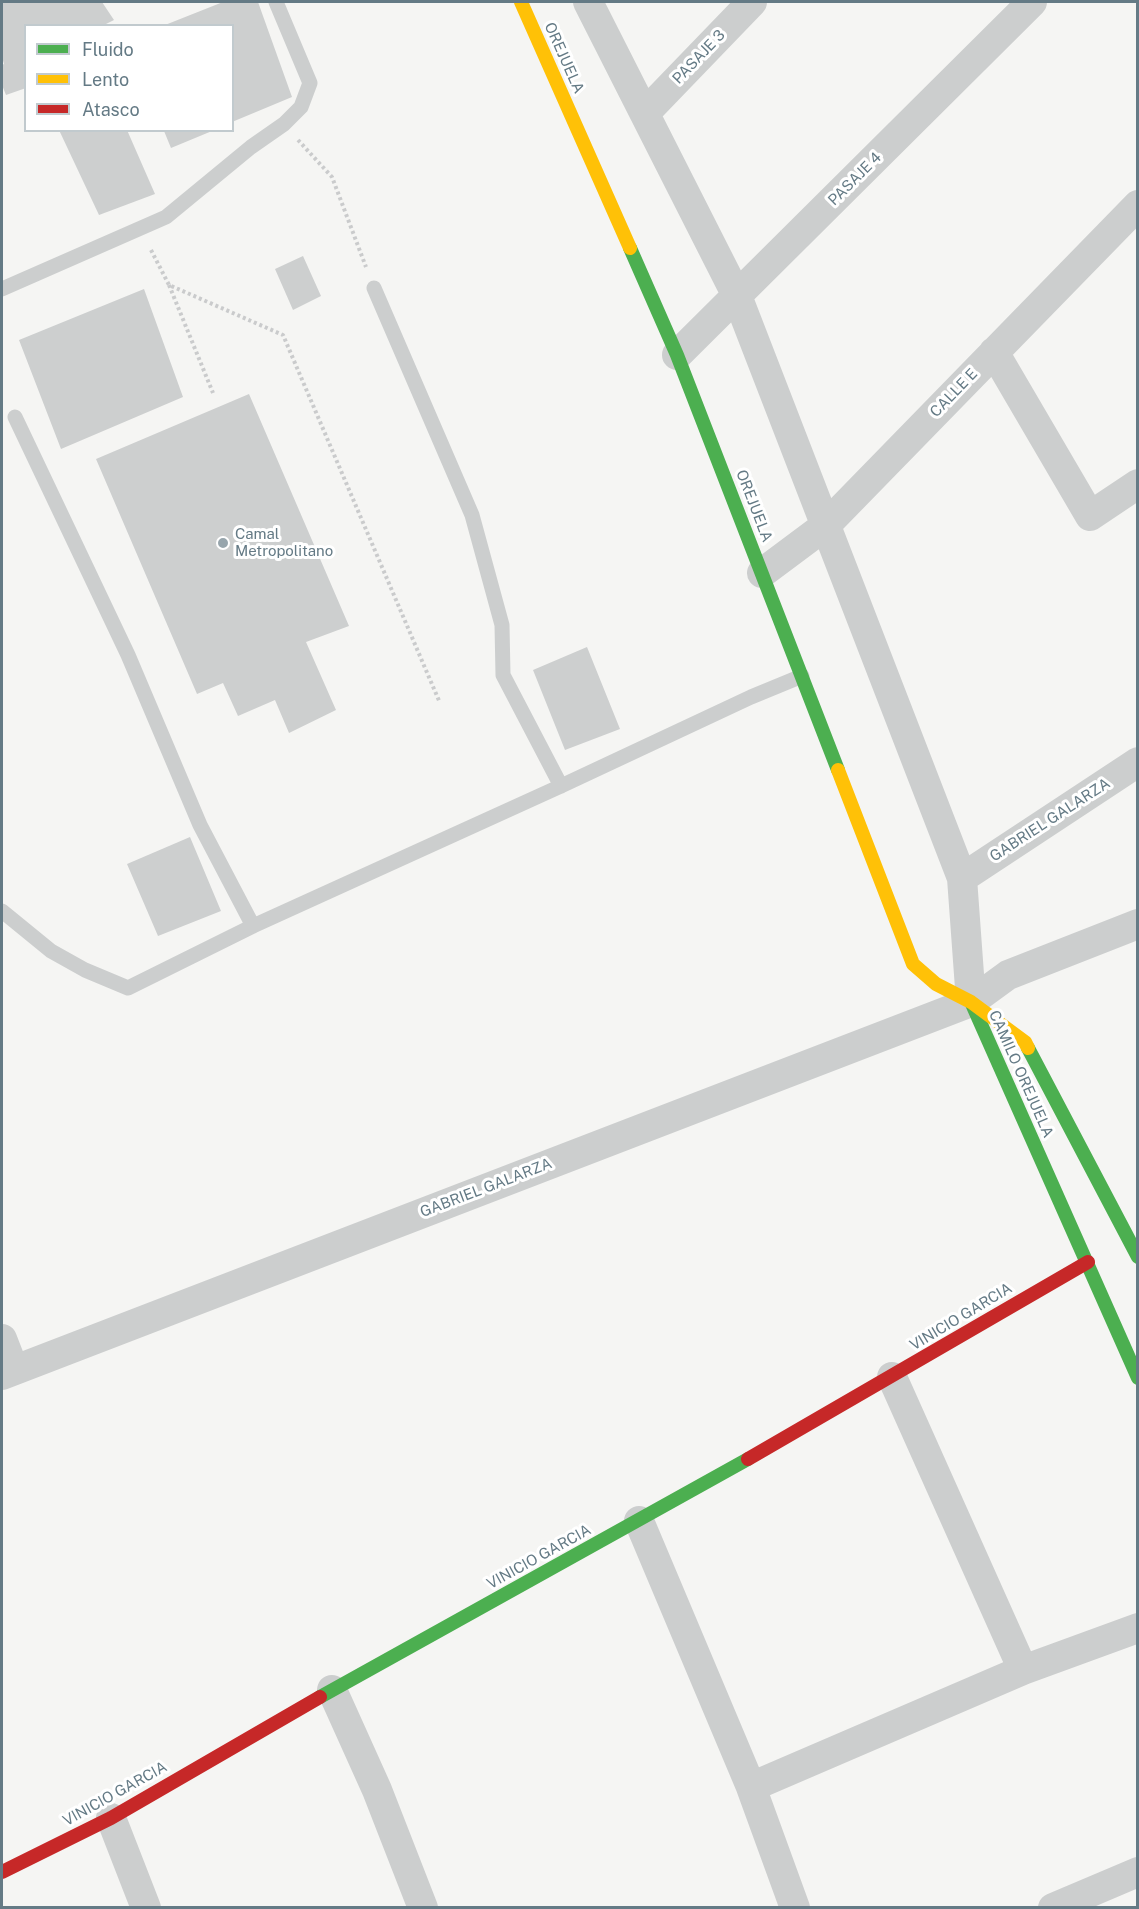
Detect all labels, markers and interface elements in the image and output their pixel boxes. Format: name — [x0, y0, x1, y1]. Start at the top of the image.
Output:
street label: OREJUELA — [540, 20, 588, 96]
legend — [24, 24, 234, 132]
street label: PASAJE 3 — [669, 26, 729, 88]
text: Fluido — [82, 39, 134, 60]
text: Lento — [82, 69, 129, 90]
text: Atasco — [82, 99, 140, 120]
street label: PASAJE 4 — [825, 149, 885, 209]
street label: CALLE E — [927, 365, 981, 421]
street label: OREJUELA — [732, 467, 776, 545]
place label: Camal Metropolitano — [235, 525, 333, 560]
marker: Camal Metropolitano — [216, 536, 230, 550]
street label: GABRIEL GALARZA — [987, 774, 1113, 866]
street label: CAMILO OREJUELA — [985, 1008, 1057, 1140]
street label: GABRIEL GALARZA — [418, 1155, 554, 1221]
street label: VINICIO GARCIA — [907, 1279, 1015, 1355]
street label: VINICIO GARCIA — [484, 1521, 594, 1593]
street label: VINICIO GARCIA — [60, 1758, 170, 1830]

